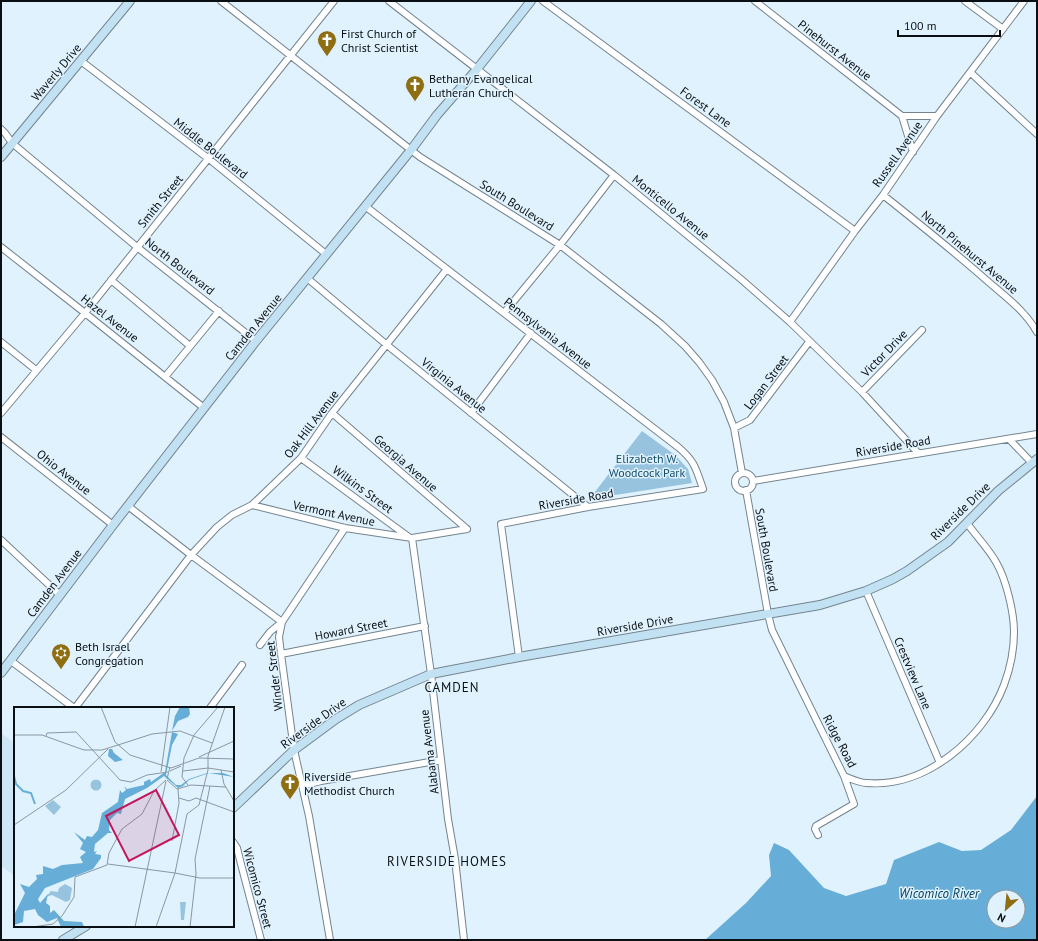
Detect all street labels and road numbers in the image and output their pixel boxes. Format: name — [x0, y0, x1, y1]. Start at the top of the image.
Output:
street label: Pinehurst Avenue — [795, 17, 875, 83]
street label: Waverly Drive — [28, 40, 84, 104]
street label: Forest Lane — [677, 83, 735, 131]
street label: Middle Boulevard — [171, 114, 251, 182]
street label: Russell Avenue — [869, 118, 925, 190]
street label: Smith Street — [134, 171, 186, 231]
street label: Monticello Avenue — [629, 171, 713, 243]
street label: South Boulevard — [477, 176, 557, 234]
street label: North Pinehurst Avenue — [918, 207, 1022, 297]
street label: North Boulevard — [142, 234, 218, 298]
street label: Hazel Avenue — [78, 291, 142, 345]
street label: Camden Avenue — [221, 291, 285, 363]
street label: Pennsylvania Avenue — [501, 294, 595, 372]
street label: Victor Drive — [857, 326, 910, 381]
street label: Logan Street — [741, 352, 791, 412]
street label: Virginia Avenue — [417, 353, 490, 416]
street label: Oak Hill Avenue — [281, 387, 341, 461]
street label: Georgia Avenue — [371, 431, 441, 495]
street label: Riverside Road — [854, 432, 932, 460]
street label: Ohio Avenue — [34, 446, 94, 498]
street label: Wilkins Street — [330, 462, 396, 516]
street label: Riverside Drive — [927, 479, 993, 543]
street label: Riverside Road — [537, 485, 615, 513]
street label: Vermont Avenue — [291, 497, 376, 529]
street label: South Boulevard — [752, 507, 782, 593]
street label: Camden Avenue — [23, 546, 85, 620]
street label: Riverside Drive — [596, 611, 674, 639]
street label: Howard Street — [313, 615, 389, 643]
street label: Crestview Lane — [891, 635, 935, 711]
street label: Winder Street — [262, 640, 286, 712]
street label: Riverside Drive — [277, 694, 349, 752]
street label: Alabama Avenue — [416, 709, 442, 795]
street label: Ridge Road — [820, 712, 860, 770]
street label: Wicomico Street — [240, 846, 276, 930]

